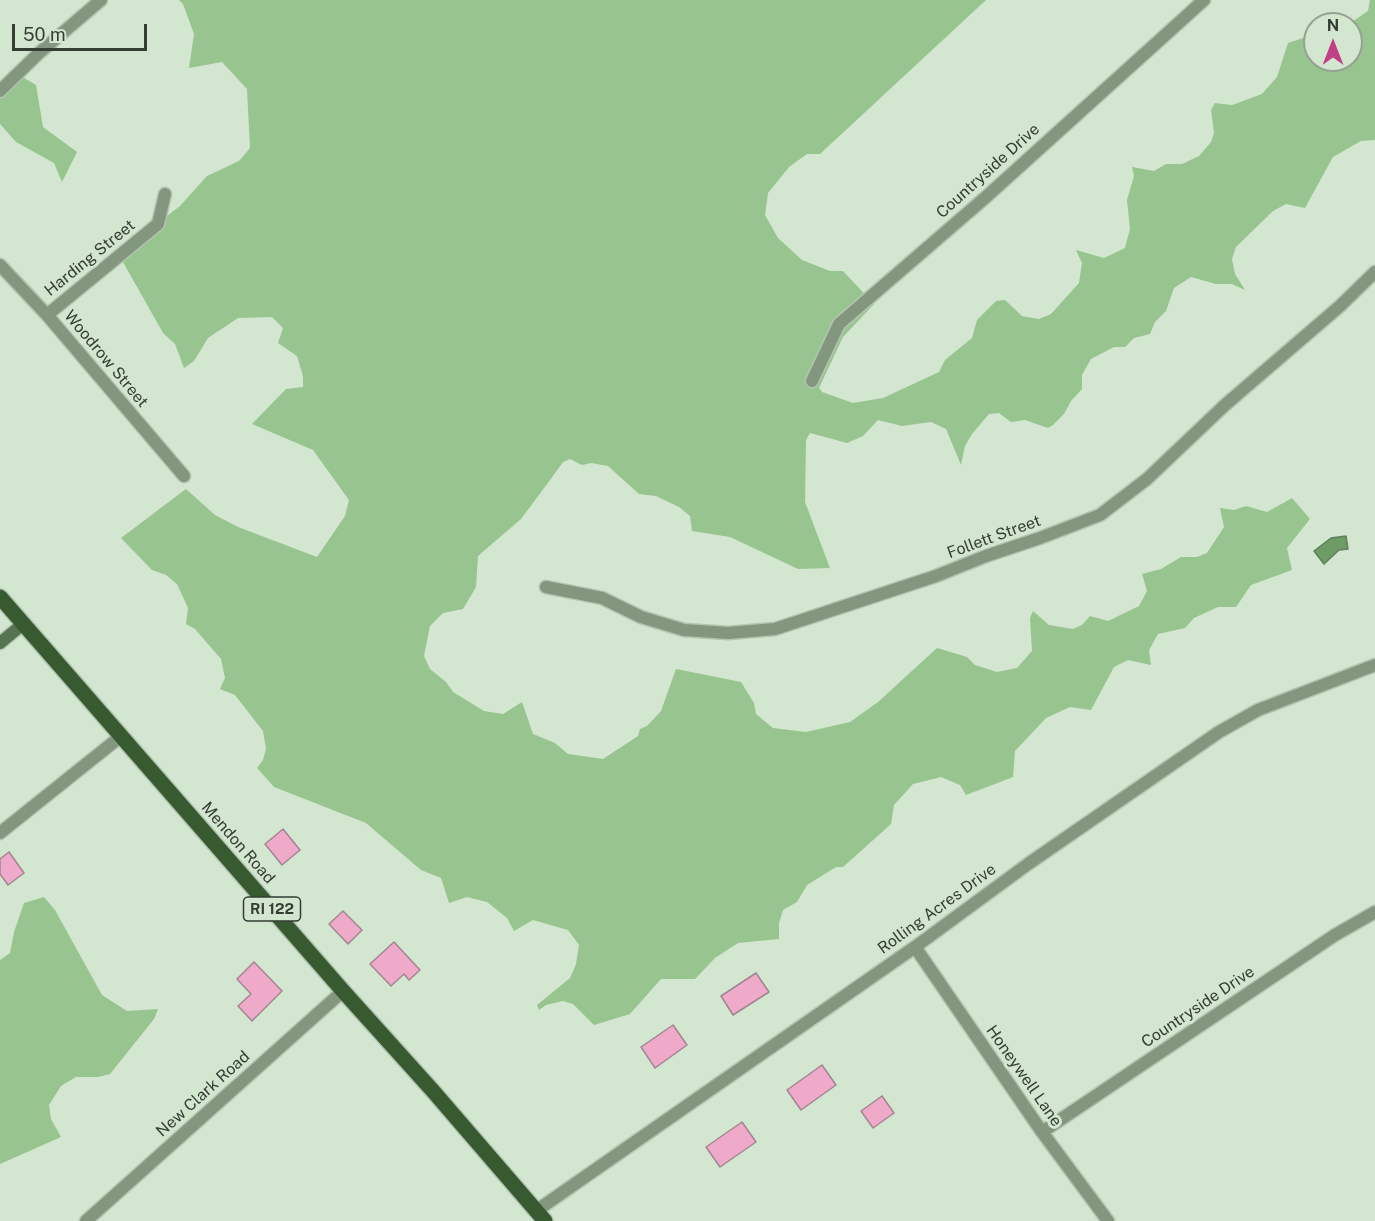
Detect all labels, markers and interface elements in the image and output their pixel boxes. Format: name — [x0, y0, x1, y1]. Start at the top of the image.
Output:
scale bar — [15, 12, 150, 50]
north arrow — [1303, 12, 1363, 72]
text: N — [1327, 16, 1339, 35]
text: 50 m — [23, 24, 66, 45]
street label: Countryside Drive — [932, 120, 1044, 222]
street label: Harding Street — [41, 216, 139, 300]
street label: Woodrow Street — [60, 307, 152, 411]
street label: Follett Street — [945, 511, 1043, 563]
street label: Mendon Road — [197, 798, 279, 888]
street label: Rolling Acres Drive — [874, 860, 1000, 958]
road number: RI 122 — [244, 897, 300, 921]
street label: Countryside Drive — [1138, 962, 1258, 1052]
street label: Honeywell Lane — [982, 1022, 1066, 1130]
street label: New Clark Road — [152, 1047, 254, 1141]

